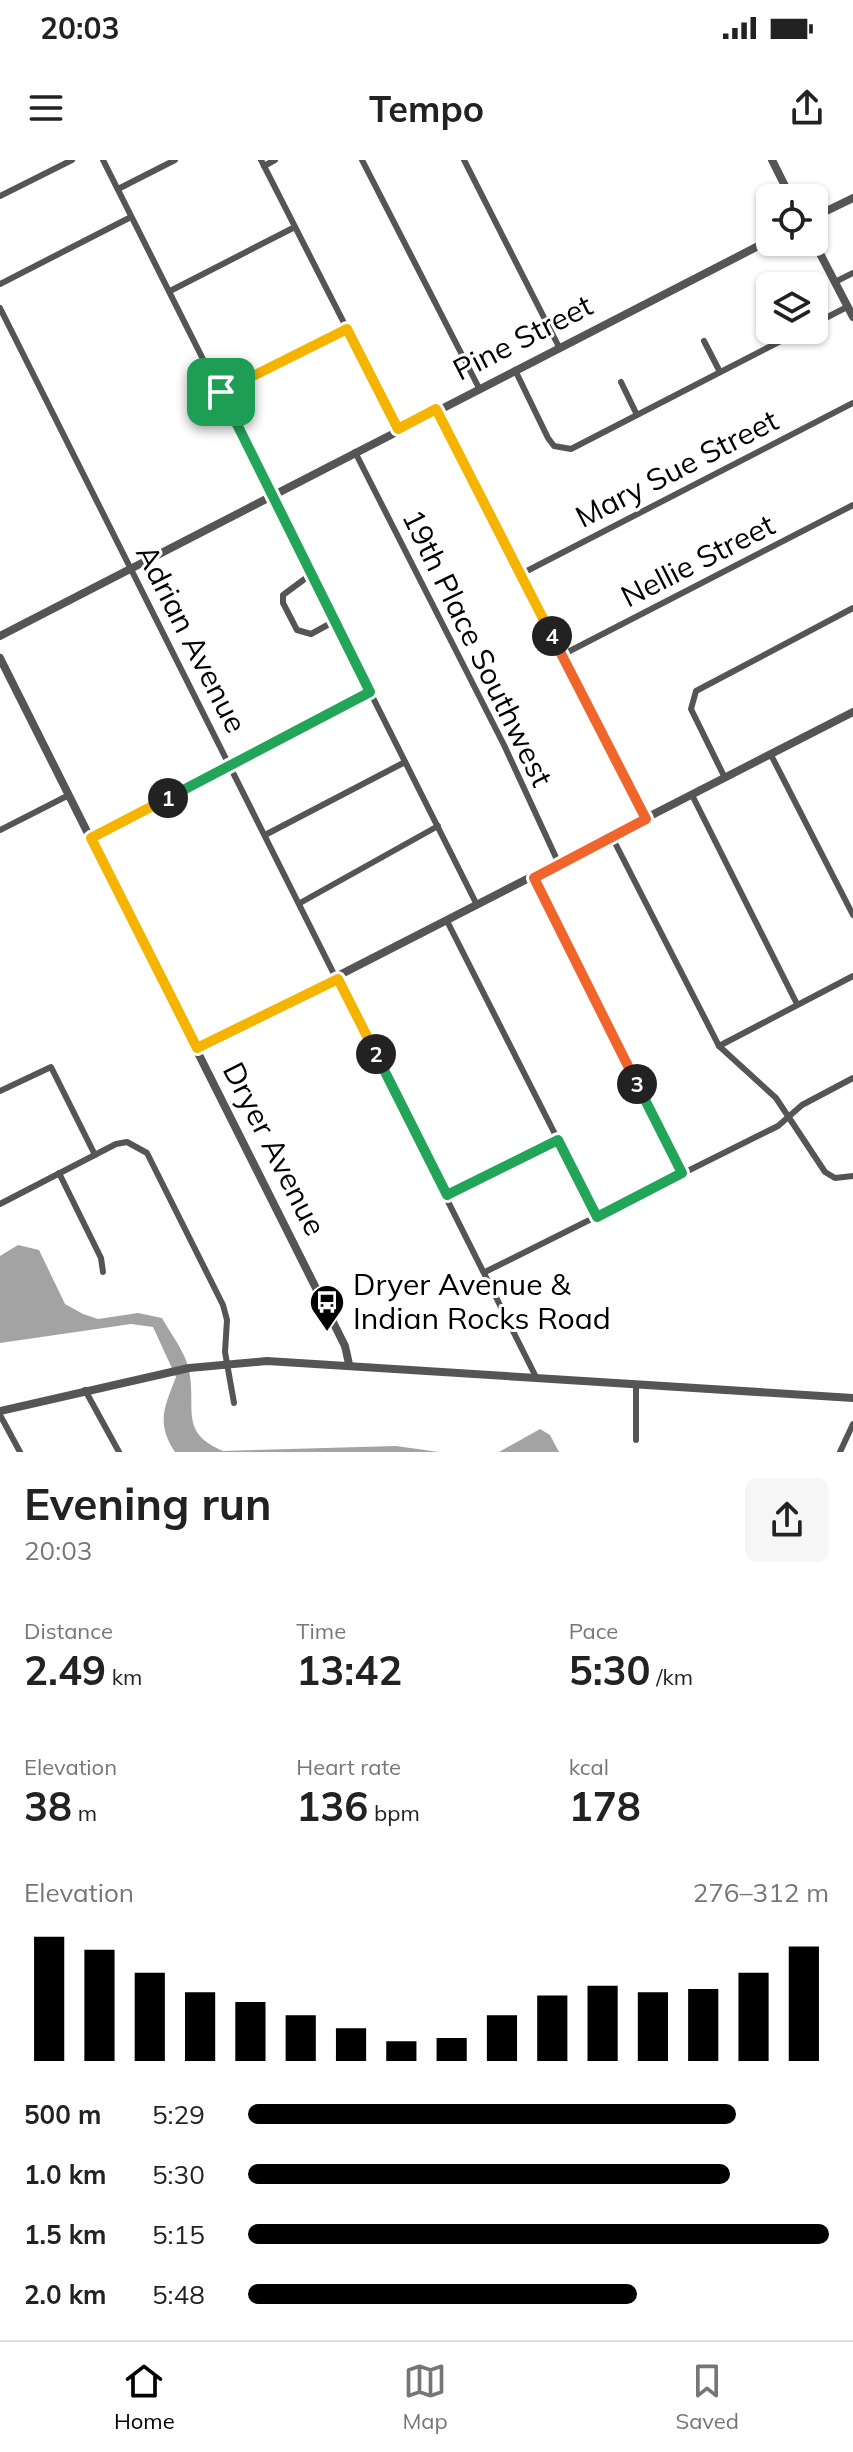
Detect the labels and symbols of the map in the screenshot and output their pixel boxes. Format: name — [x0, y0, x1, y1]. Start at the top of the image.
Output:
street label: Pine Street — [446, 286, 599, 388]
pin — [187, 358, 255, 426]
street label: Mary Sue Street — [569, 401, 784, 536]
street label: 19th Place Southwest — [394, 503, 562, 792]
street label: Nellie Street — [614, 505, 781, 615]
street label: Adrian Avenue — [128, 538, 256, 739]
pin: 4 — [532, 616, 572, 656]
pin: 1 — [148, 778, 188, 818]
pin: 2 — [356, 1034, 396, 1074]
street label: Dryer Avenue — [215, 1056, 335, 1242]
pin: 3 — [617, 1064, 657, 1104]
place label: Dryer Avenue & Indian Rocks Road — [353, 1265, 611, 1337]
bus stop icon: Dryer Avenue & Indian Rocks Road — [308, 1283, 346, 1333]

